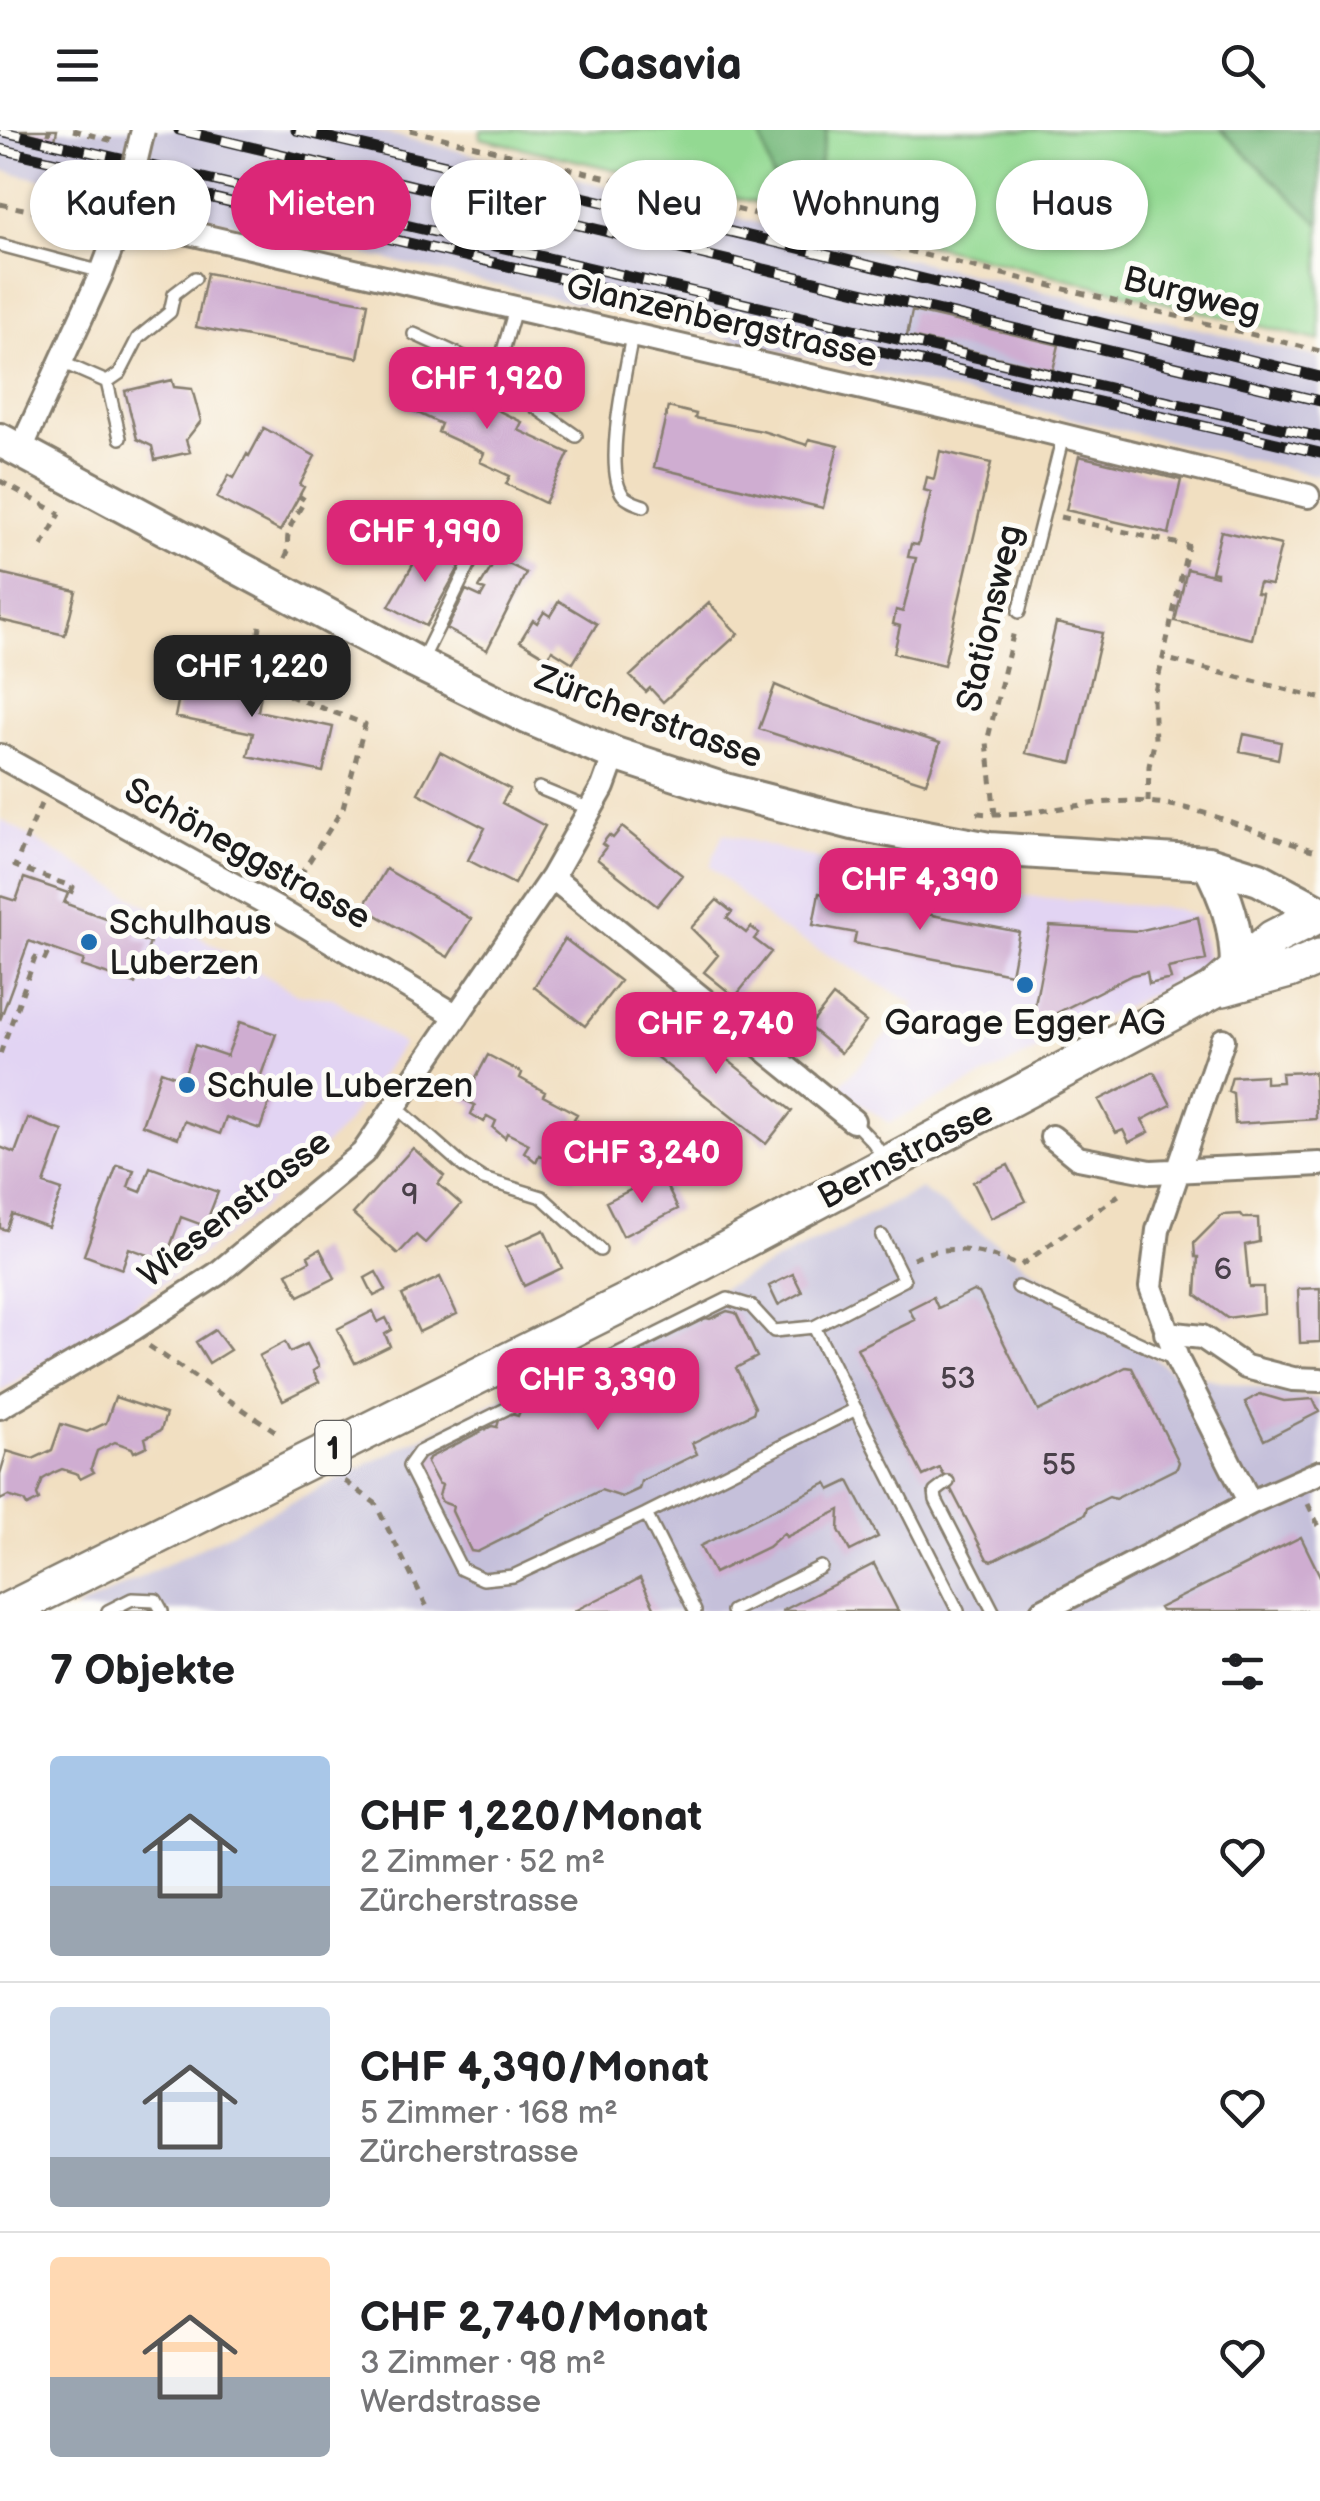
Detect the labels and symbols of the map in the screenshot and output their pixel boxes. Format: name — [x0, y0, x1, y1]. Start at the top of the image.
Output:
street label: Burgweg — [1119, 258, 1265, 333]
street label: Glanzenbergstrasse — [562, 265, 882, 378]
pin: CHF 1,920 — [373, 347, 601, 432]
pin: CHF 1,990 — [311, 500, 539, 585]
street label: Stationsweg — [948, 521, 1033, 716]
pin: CHF 1,220 — [138, 635, 366, 720]
street label: Zürcherstrasse — [528, 656, 768, 778]
street label: Schöneggstrasse — [117, 769, 378, 940]
pin: CHF 4,390 — [806, 848, 1034, 933]
place label: Schulhaus Luberzen — [109, 902, 271, 985]
marker: Schulhaus Luberzen — [78, 931, 100, 953]
marker: Garage Egger AG — [1014, 974, 1036, 996]
pin: CHF 2,740 — [602, 992, 830, 1077]
place label: Garage Egger AG — [884, 1002, 1166, 1045]
place label: Schule Luberzen — [207, 1065, 473, 1108]
marker: Schule Luberzen — [176, 1074, 198, 1096]
street label: Bernstrasse — [811, 1091, 1001, 1219]
street label: Wiesenstrasse — [130, 1121, 340, 1298]
pin: CHF 3,240 — [528, 1121, 756, 1206]
house number: 9 — [401, 1177, 419, 1213]
house number: 6 — [1214, 1252, 1232, 1288]
pin: CHF 3,390 — [484, 1348, 712, 1433]
house number: 53 — [940, 1361, 976, 1397]
road number: 1 — [316, 1421, 350, 1475]
house number: 55 — [1042, 1447, 1076, 1483]

